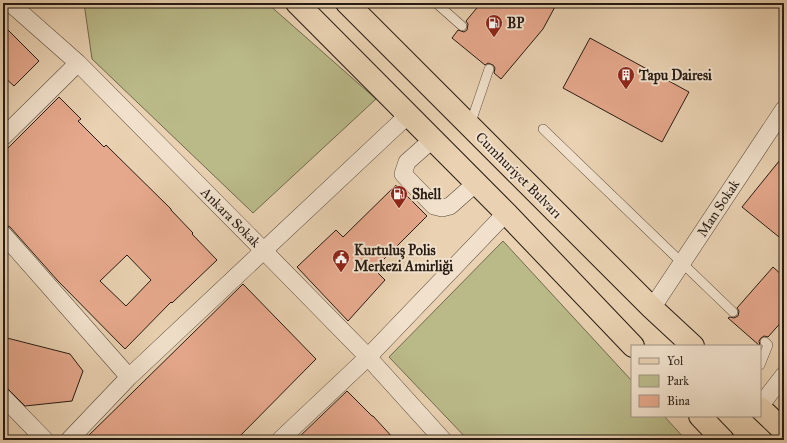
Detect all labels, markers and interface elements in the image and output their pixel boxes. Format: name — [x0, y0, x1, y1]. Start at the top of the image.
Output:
fuel station icon: BP — [484, 13, 504, 38]
place label: BP — [507, 15, 524, 32]
building icon: Tapu Dairesi — [616, 65, 636, 90]
place label: Tapu Dairesi — [638, 67, 712, 85]
street label: Cumhuriyet Bulvarı — [472, 129, 565, 222]
street label: Man Sokak — [694, 176, 744, 240]
street label: Ankara Sokak — [196, 183, 264, 251]
fuel station icon: Shell — [389, 184, 409, 209]
place label: Shell — [412, 186, 442, 203]
place label: Kurtuluş Polis Merkezi Amirliği — [354, 242, 453, 276]
public building icon: Kurtuluş Polis Merkezi Amirliği — [331, 248, 351, 273]
legend — [631, 345, 761, 417]
text: Yol — [667, 354, 684, 368]
text: Park — [667, 374, 689, 388]
text: Bina — [667, 394, 691, 408]

